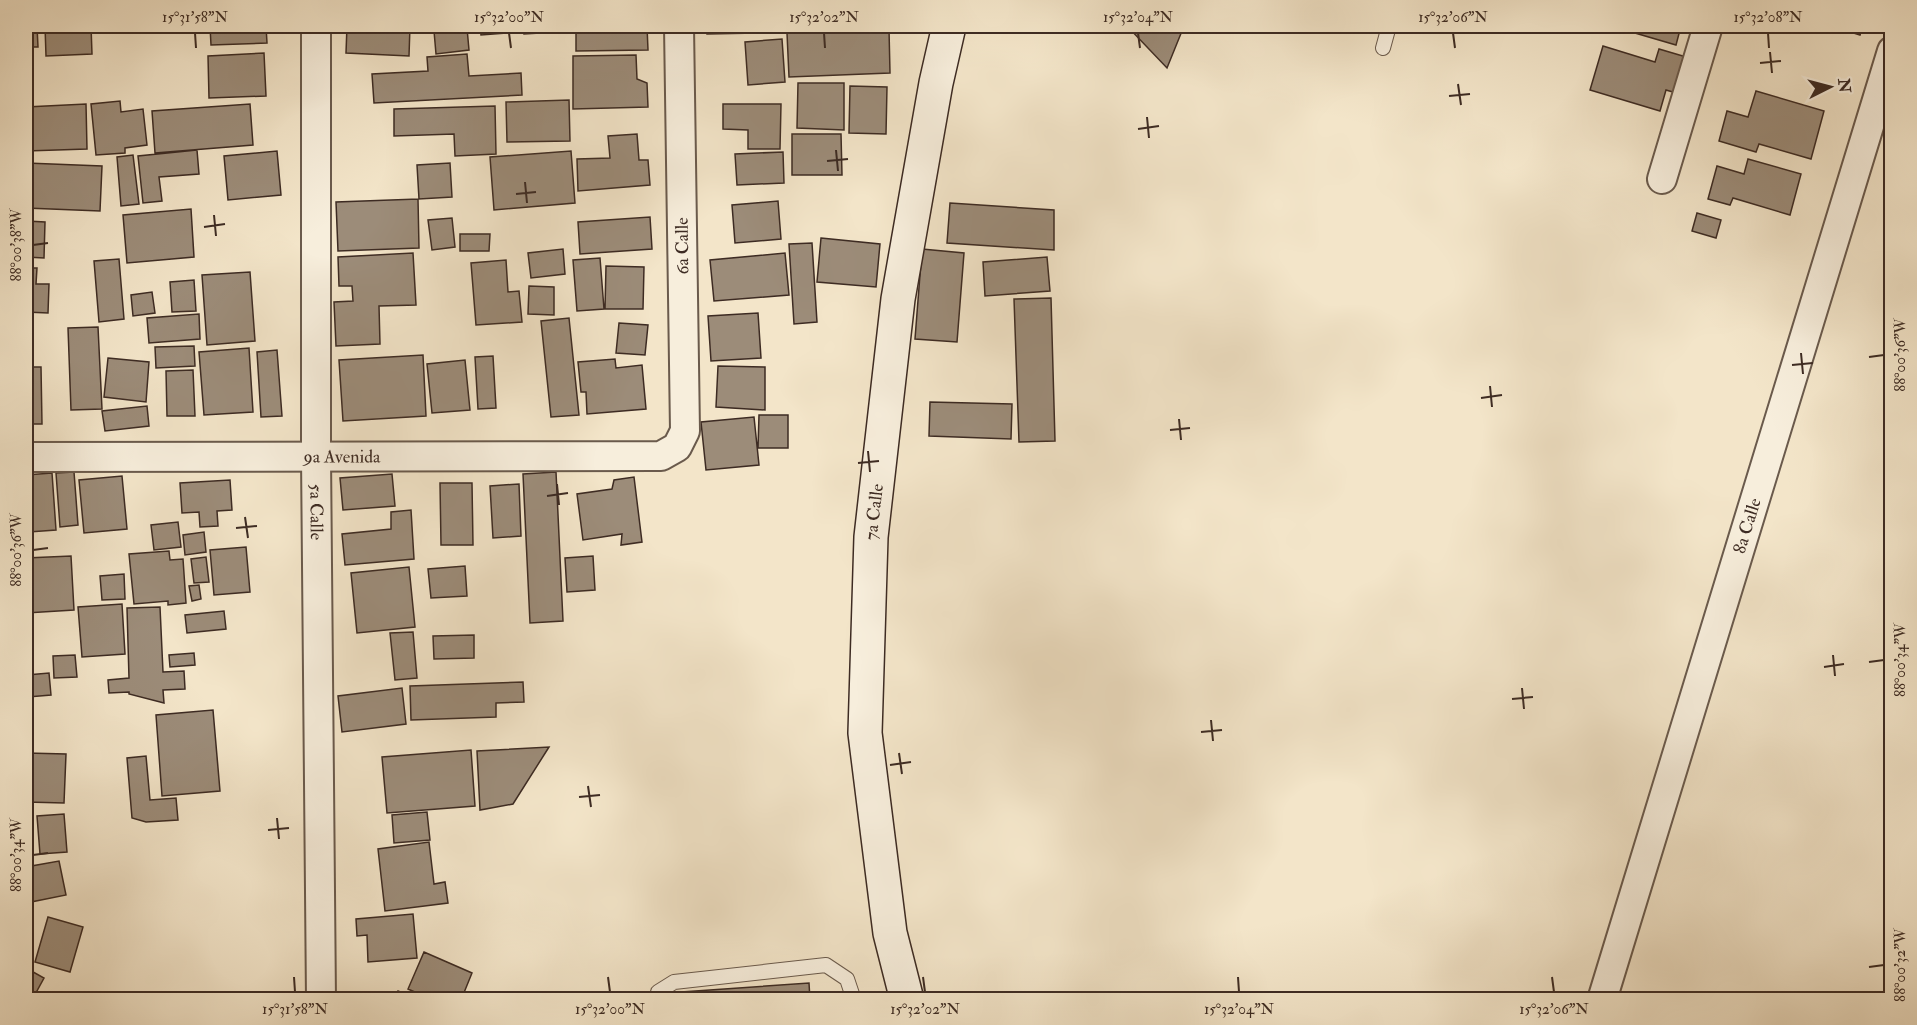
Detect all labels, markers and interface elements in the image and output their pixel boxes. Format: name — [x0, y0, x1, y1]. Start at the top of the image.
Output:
text: 15°31'58"N — [162, 8, 228, 27]
text: 15°32'00"N — [474, 8, 544, 27]
text: 15°32'02"N — [789, 8, 859, 27]
text: 15°32'04"N — [1103, 8, 1174, 27]
text: 15°32'06"N — [1418, 8, 1488, 27]
text: 15°32'08"N — [1733, 8, 1803, 27]
north arrow — [1800, 57, 1860, 117]
text: N — [1833, 76, 1855, 94]
text: 88°00'38"W — [7, 208, 26, 282]
street label: 6a Calle — [670, 217, 694, 275]
text: 88°00'36"W — [1891, 317, 1910, 392]
street label: 9a Avenida — [302, 445, 381, 469]
street label: 7a Calle — [860, 482, 889, 541]
street label: 5a Calle — [304, 484, 328, 541]
street label: 8a Calle — [1728, 495, 1767, 556]
text: 88°00'36"W — [7, 512, 26, 587]
text: 88°00'34"W — [1891, 622, 1910, 697]
text: 88°00'34"W — [7, 817, 26, 892]
text: 88°00'32"W — [1891, 927, 1910, 1002]
text: 15°31'58"N — [262, 1000, 328, 1019]
text: 15°32'00"N — [575, 1000, 645, 1019]
text: 15°32'02"N — [890, 1000, 960, 1019]
text: 15°32'04"N — [1204, 1000, 1275, 1019]
text: 15°32'06"N — [1519, 1000, 1589, 1019]

